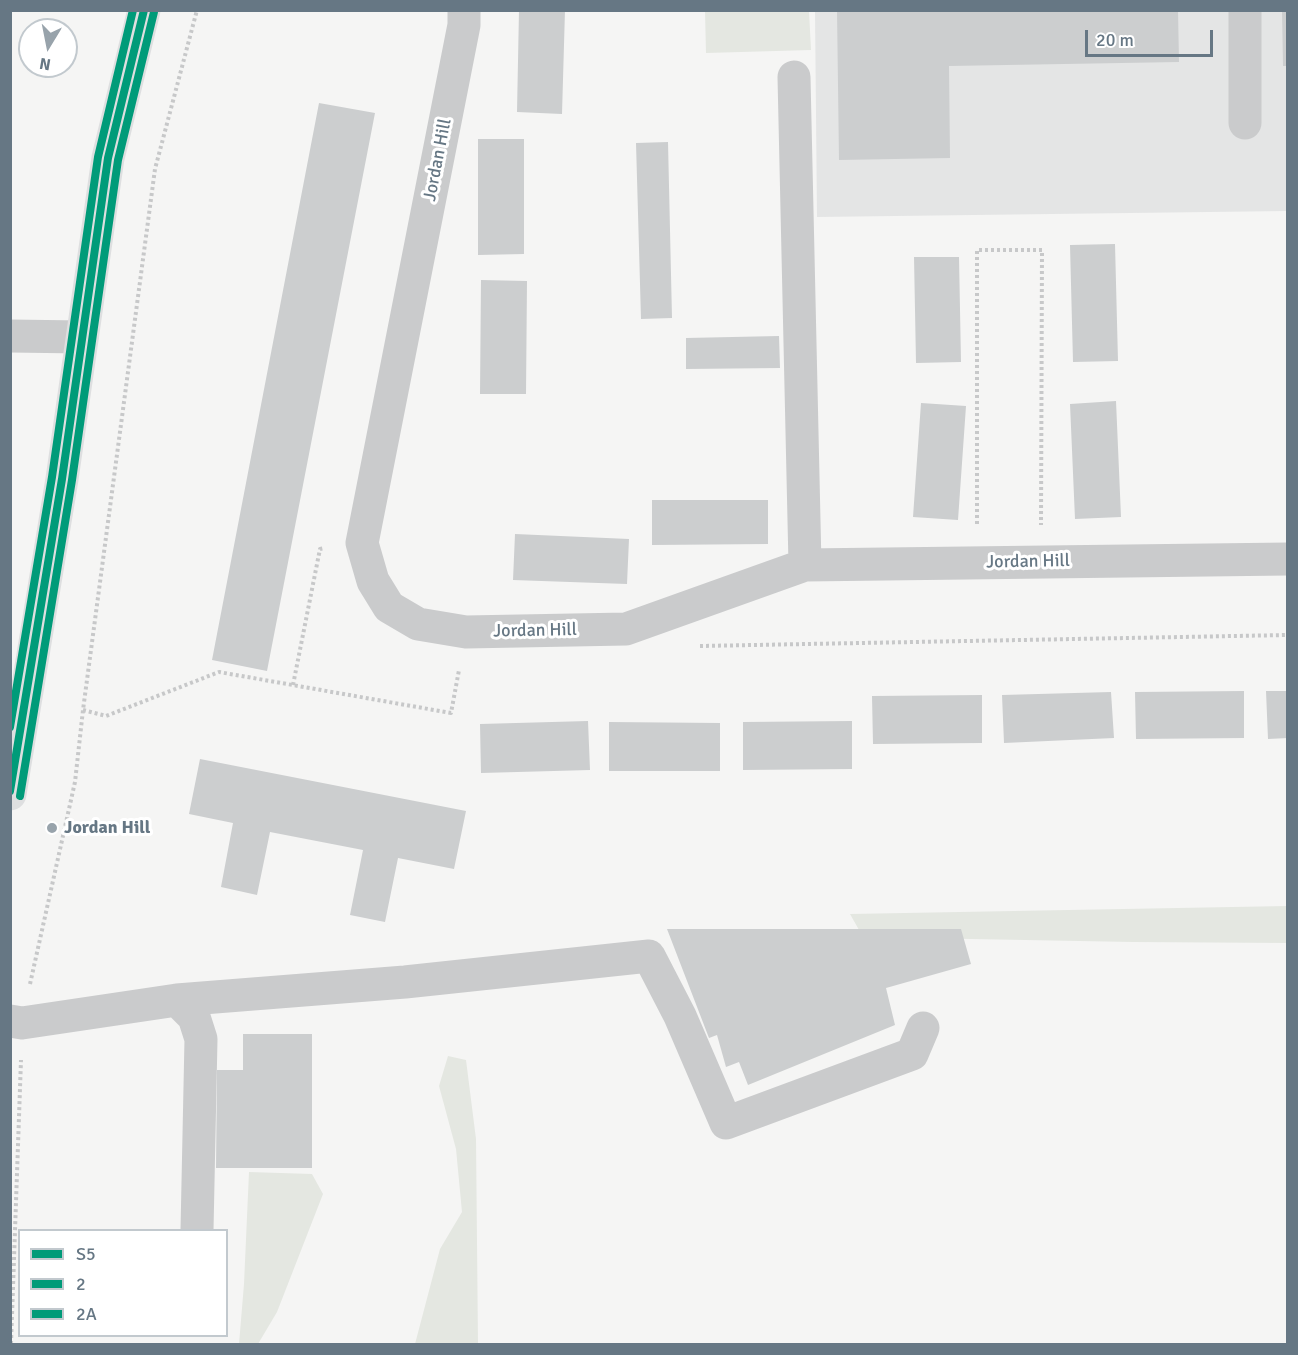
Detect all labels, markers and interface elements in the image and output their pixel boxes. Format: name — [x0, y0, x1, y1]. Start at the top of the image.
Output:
north arrow — [18, 18, 78, 78]
scale bar — [1088, 18, 1216, 56]
text: 20 m — [1096, 29, 1134, 51]
text: N — [38, 53, 52, 75]
street label: Jordan Hill — [419, 117, 457, 203]
street label: Jordan Hill — [986, 550, 1070, 574]
street label: Jordan Hill — [493, 619, 577, 643]
place label: Jordan Hill — [64, 817, 150, 839]
marker: Jordan Hill — [45, 821, 59, 835]
legend — [18, 1229, 228, 1337]
text: S5 — [76, 1243, 96, 1265]
text: 2 — [76, 1273, 86, 1295]
text: 2A — [76, 1303, 97, 1325]

